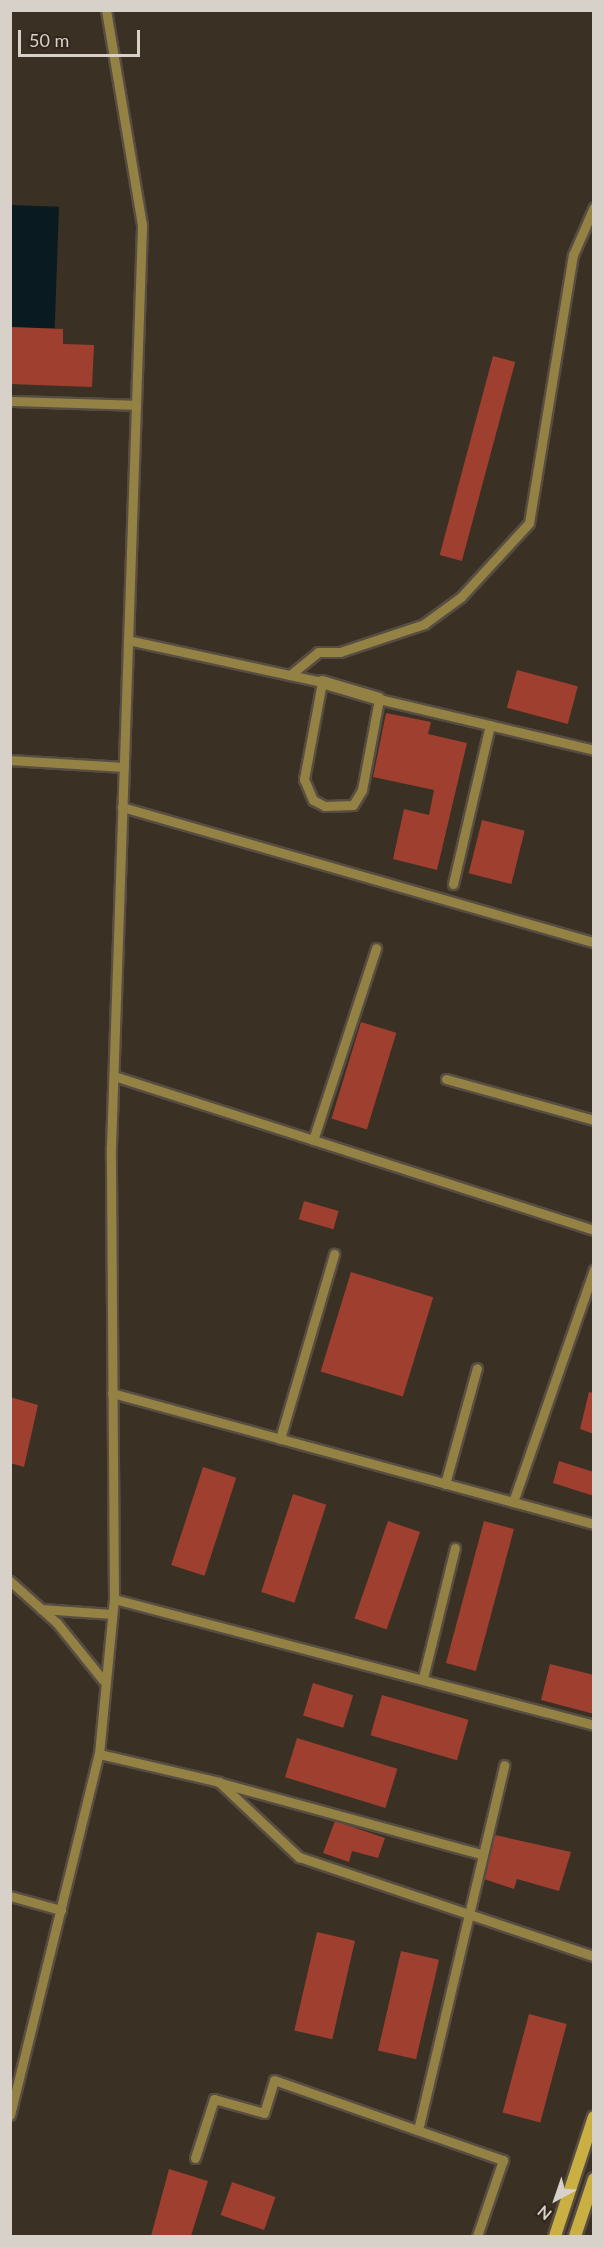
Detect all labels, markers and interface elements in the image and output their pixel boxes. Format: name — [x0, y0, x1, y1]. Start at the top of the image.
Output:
scale bar — [21, 18, 142, 56]
text: 50 m — [29, 29, 69, 51]
north arrow — [526, 2169, 586, 2229]
text: N — [533, 2202, 555, 2224]

